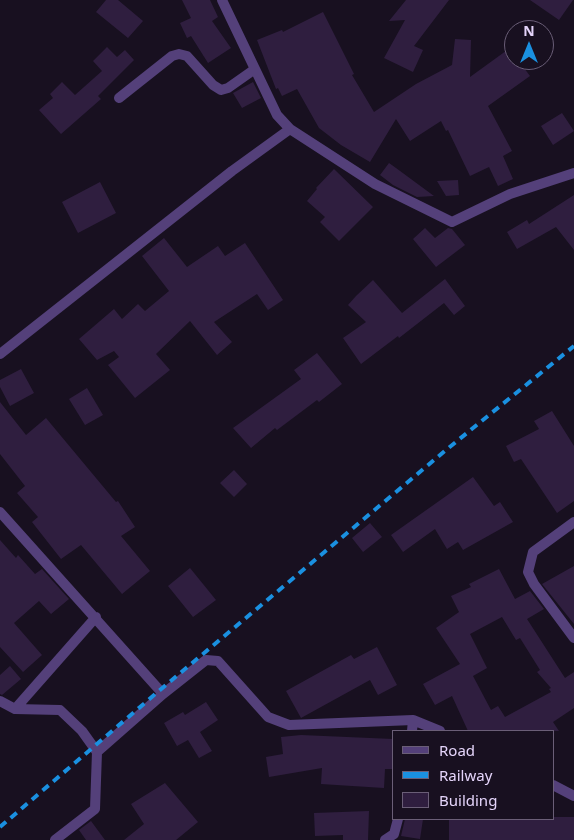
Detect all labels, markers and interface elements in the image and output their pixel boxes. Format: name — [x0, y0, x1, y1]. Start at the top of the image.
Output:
north arrow — [504, 20, 554, 70]
text: N — [523, 21, 535, 40]
legend — [392, 730, 554, 820]
text: Road — [439, 740, 475, 760]
text: Railway — [439, 765, 492, 785]
text: Building — [439, 790, 497, 810]

